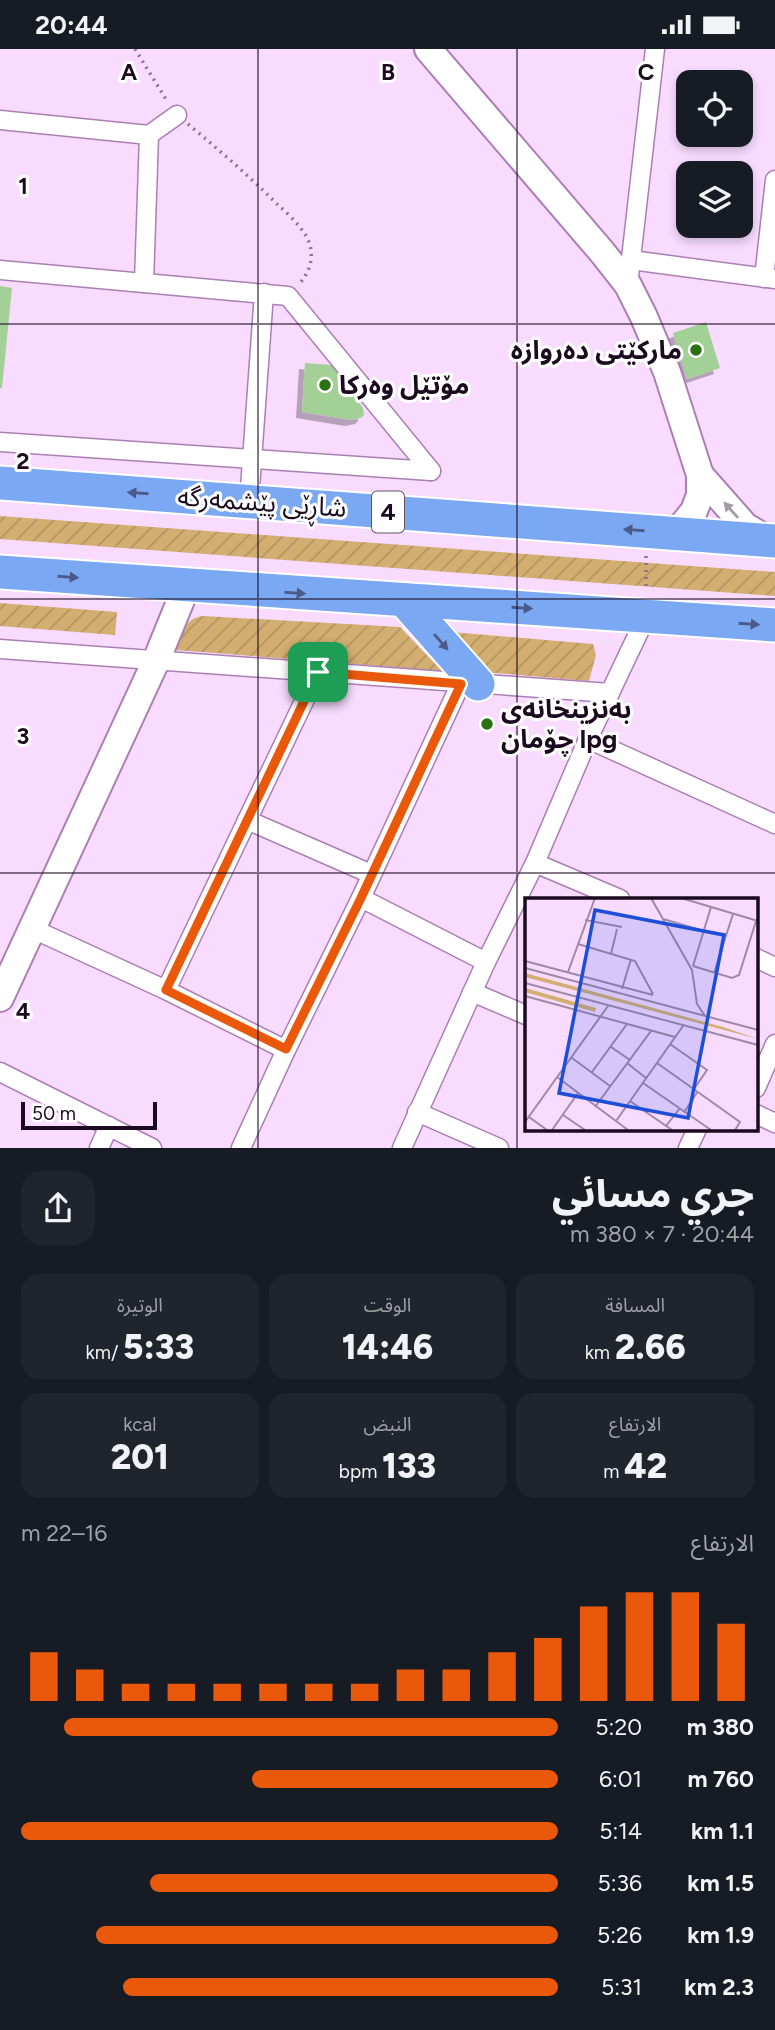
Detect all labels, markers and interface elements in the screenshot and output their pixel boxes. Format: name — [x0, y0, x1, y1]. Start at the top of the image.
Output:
text: 20:44 — [35, 9, 108, 41]
text: A — [121, 58, 138, 86]
text: B — [381, 58, 395, 86]
text: C — [638, 58, 655, 86]
map controls — [676, 70, 753, 238]
button: locate — [676, 70, 753, 147]
button: layers — [676, 161, 753, 238]
text: 1 — [18, 172, 28, 200]
place label: مارکێتی دەروازە — [511, 334, 682, 366]
marker: مارکێتی دەروازە — [688, 342, 704, 358]
place label: مۆتێل وەرکا — [339, 369, 469, 401]
marker: مۆتێل وەرکا — [317, 377, 333, 393]
text: 2 — [16, 447, 30, 475]
street label: شاڕێی پێشمەرگە — [176, 480, 347, 529]
one-way arrow — [127, 487, 149, 498]
road number: 4 — [372, 491, 404, 533]
one-way arrow — [724, 502, 740, 519]
one-way arrow — [622, 524, 644, 535]
one-way arrow — [57, 572, 79, 583]
one-way arrow — [284, 587, 306, 598]
one-way arrow — [511, 603, 533, 614]
one-way arrow — [738, 618, 760, 629]
one-way arrow — [433, 633, 449, 651]
pin — [288, 642, 348, 702]
icon: arrive — [299, 653, 337, 691]
place label: بەنزینخانەی چۆمان lpg — [501, 693, 632, 757]
marker: بەنزینخانەی چۆمان lpg — [479, 716, 495, 732]
text: 3 — [17, 722, 29, 750]
inset map — [525, 898, 758, 1131]
text: 4 — [16, 997, 30, 1025]
scale bar — [21, 1099, 158, 1131]
text: 50 m — [32, 1102, 76, 1125]
button: share — [21, 1171, 95, 1245]
text: جري مسائي — [552, 1171, 754, 1217]
text: 20:44 · 7 × 380 m — [570, 1220, 754, 1248]
text: الوتيرة — [117, 1294, 163, 1317]
text: الوقت — [364, 1294, 411, 1317]
text: المسافة — [605, 1294, 665, 1317]
text: 5:33 — [123, 1326, 194, 1368]
text: 14:46 — [342, 1326, 433, 1368]
text: 2.66 — [615, 1326, 686, 1368]
text: /km — [86, 1341, 123, 1364]
text: km — [585, 1341, 615, 1364]
text: kcal — [123, 1413, 156, 1436]
text: النبض — [363, 1413, 412, 1436]
text: الارتفاع — [609, 1413, 661, 1436]
text: 201 — [111, 1436, 169, 1478]
text: 133 — [382, 1445, 436, 1487]
text: 42 — [624, 1445, 667, 1487]
text: bpm — [339, 1460, 382, 1483]
text: m — [603, 1460, 624, 1483]
text: 16–22 m — [21, 1519, 107, 1547]
text: الارتفاع — [691, 1529, 754, 1557]
text: 5:20 — [595, 1713, 642, 1741]
text: 380 m — [687, 1713, 754, 1741]
text: 6:01 — [599, 1765, 642, 1793]
text: 760 m — [687, 1765, 754, 1793]
text: 5:14 — [599, 1817, 642, 1845]
text: 1.1 km — [691, 1817, 754, 1845]
text: 5:36 — [597, 1869, 642, 1897]
text: 1.5 km — [687, 1869, 754, 1897]
text: 5:26 — [597, 1921, 642, 1949]
text: 1.9 km — [687, 1921, 754, 1949]
text: 5:31 — [601, 1973, 642, 2001]
text: 2.3 km — [684, 1973, 754, 2001]

